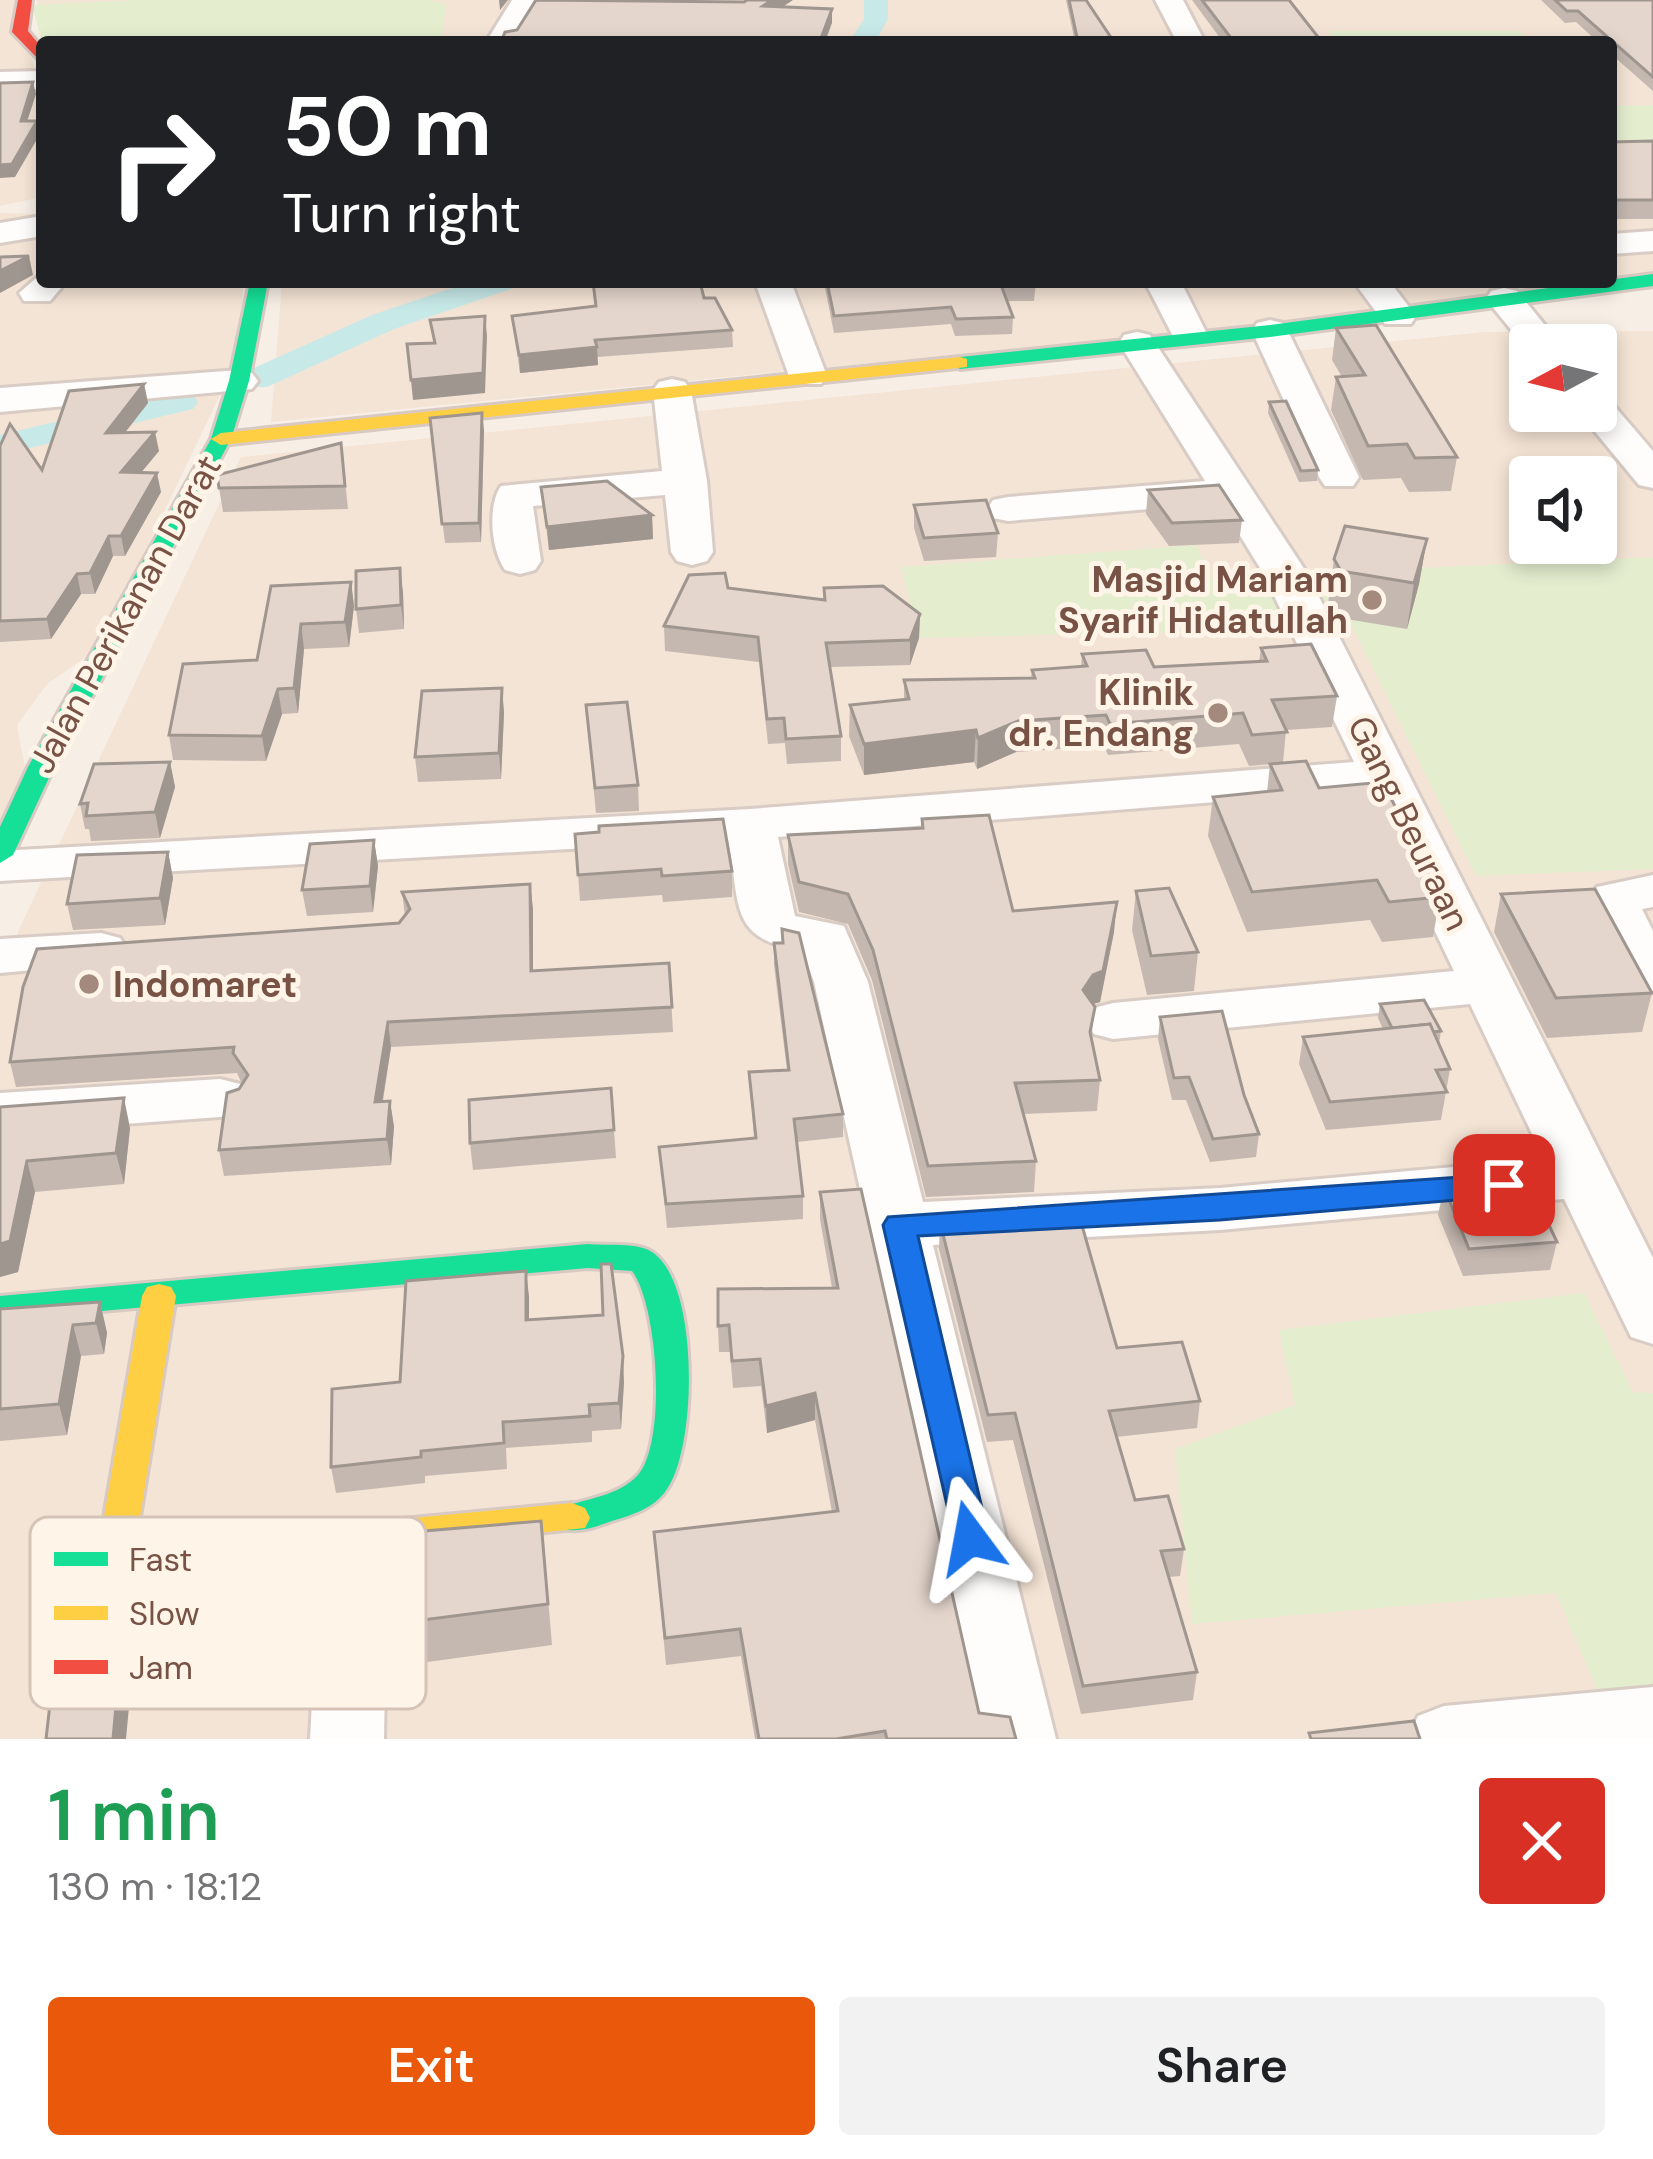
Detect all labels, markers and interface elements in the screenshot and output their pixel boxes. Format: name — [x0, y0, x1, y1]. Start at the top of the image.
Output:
text: 50 m — [282, 72, 492, 181]
icon: right — [84, 84, 240, 240]
text: Turn right — [282, 178, 521, 249]
north arrow — [1509, 324, 1617, 432]
map controls — [1509, 324, 1617, 564]
street label: Jalan Perikanan Darat — [18, 447, 232, 781]
button: sound — [1509, 456, 1617, 564]
place label: Masjid Mariam Syarif Hidatullah — [1058, 556, 1348, 644]
marker: Masjid Mariam Syarif Hidatullah — [1359, 587, 1385, 613]
place label: Klinik dr. Endang — [1008, 669, 1194, 757]
marker: Klinik dr. Endang — [1205, 700, 1231, 726]
street label: Gang Beuraan — [1337, 708, 1481, 938]
place label: Indomaret — [113, 961, 297, 1008]
marker: Indomaret — [76, 971, 102, 997]
pin — [1453, 1134, 1555, 1236]
icon: arrive — [1471, 1152, 1537, 1218]
position arrow — [907, 1475, 1033, 1601]
legend — [30, 1517, 426, 1709]
text: Fast — [129, 1538, 192, 1581]
text: Slow — [129, 1592, 200, 1635]
text: Jam — [129, 1646, 193, 1689]
text: 1 min — [48, 1769, 220, 1862]
button: close — [1479, 1778, 1605, 1904]
text: 130 m · 18:12 — [48, 1861, 262, 1912]
button: Exit — [48, 1997, 815, 2135]
button: Share — [839, 1997, 1605, 2135]

